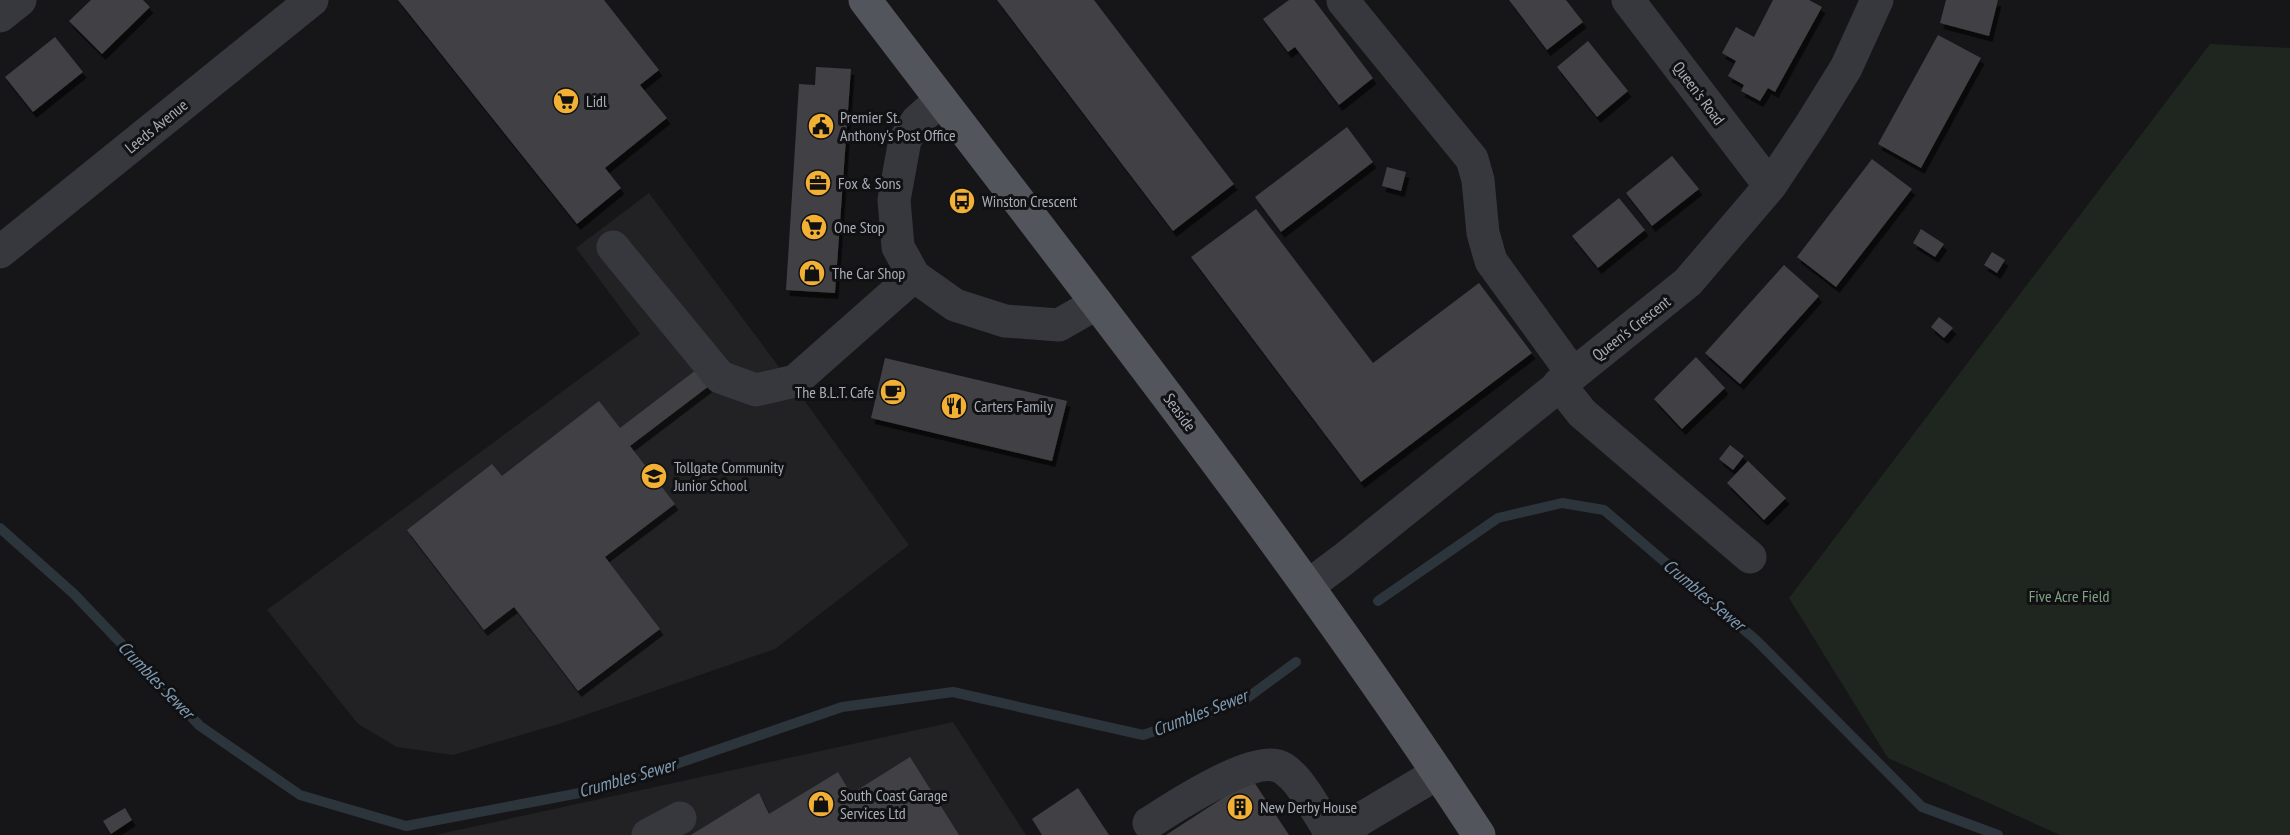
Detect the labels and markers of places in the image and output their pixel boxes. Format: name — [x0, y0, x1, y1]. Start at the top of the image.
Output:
supermarket icon: Lidl — [551, 86, 581, 116]
place label: Lidl — [586, 91, 607, 111]
place label: Premier St. Anthony's Post Office — [840, 107, 956, 145]
public building icon: Premier St. Anthony's Post Office — [806, 111, 836, 141]
office icon: Fox & Sons — [803, 168, 833, 198]
place label: Fox & Sons — [838, 173, 901, 193]
bus stop icon: Winston Crescent — [947, 186, 977, 216]
place label: Winston Crescent — [982, 191, 1078, 211]
supermarket icon: One Stop — [799, 212, 829, 242]
place label: One Stop — [834, 217, 885, 237]
shop icon: The Car Shop — [797, 258, 827, 288]
place label: The Car Shop — [832, 263, 905, 283]
cafe icon: The B.L.T. Cafe — [878, 377, 908, 407]
place label: The B.L.T. Cafe — [795, 382, 874, 402]
restaurant icon: Carters Family — [939, 391, 969, 421]
place label: Carters Family — [974, 396, 1053, 416]
place label: Tollgate Community Junior School — [673, 457, 784, 495]
school or university icon: Tollgate Community Junior School — [639, 461, 669, 491]
place label: South Coast Garage Services Ltd — [840, 785, 948, 823]
shop icon: South Coast Garage Services Ltd — [806, 789, 836, 819]
building icon: New Derby House — [1225, 792, 1255, 822]
place label: New Derby House — [1260, 797, 1357, 817]

